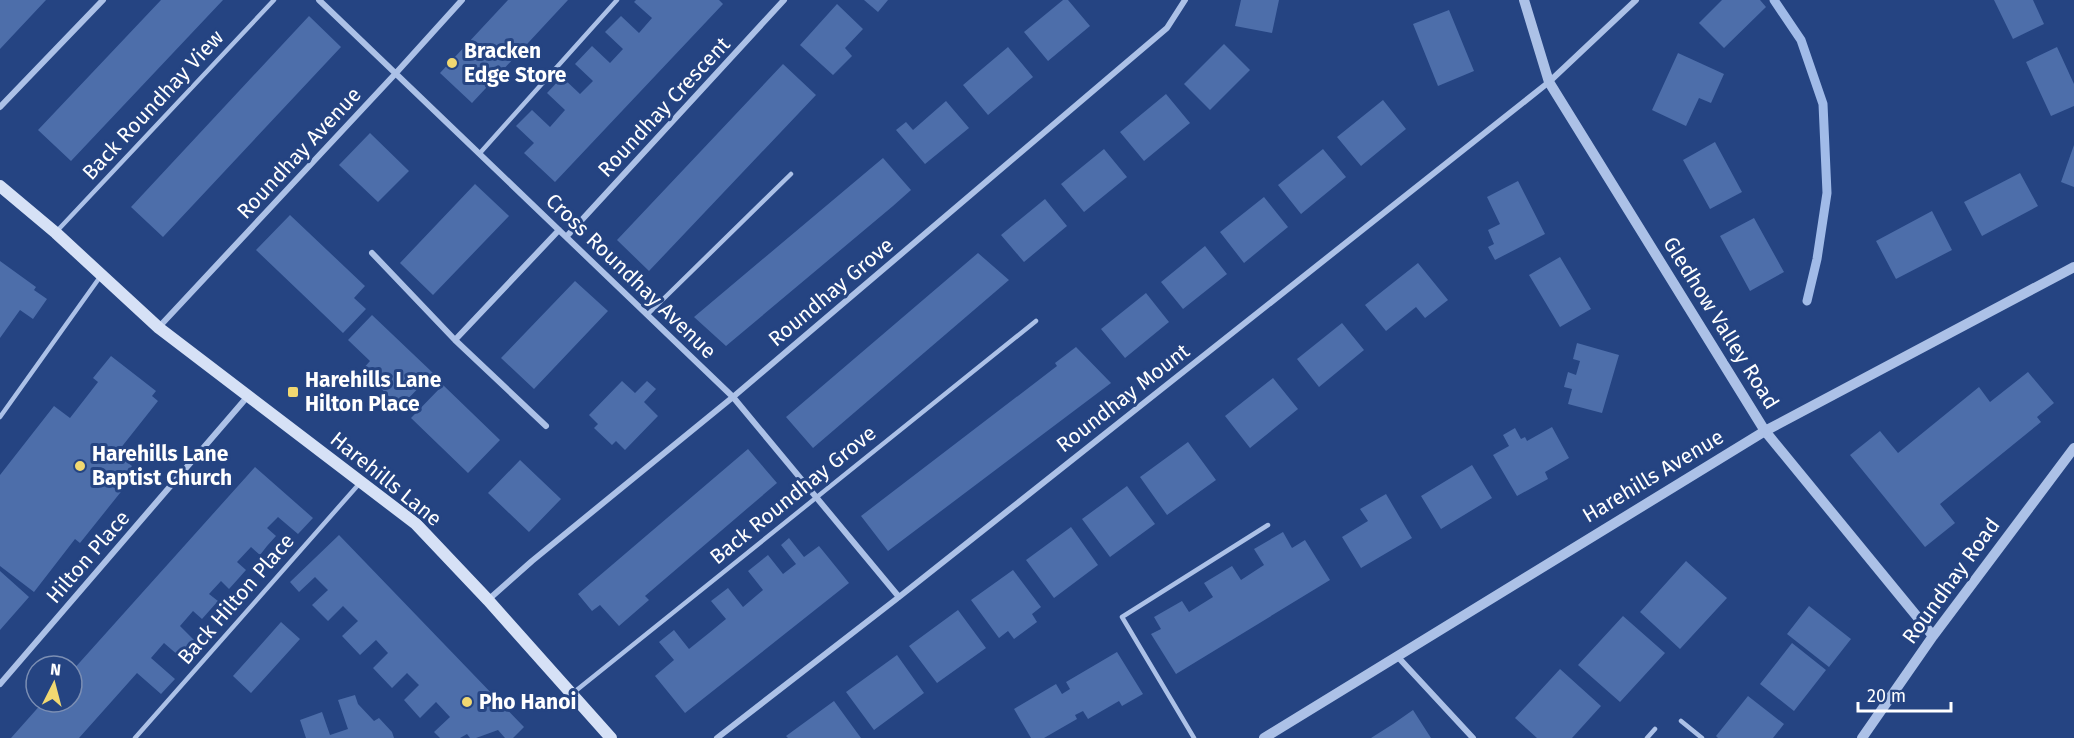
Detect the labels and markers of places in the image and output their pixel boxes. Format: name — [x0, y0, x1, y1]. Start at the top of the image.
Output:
place label: Bracken Edge Store — [464, 38, 567, 88]
marker: Bracken Edge Store — [445, 56, 459, 70]
place label: Harehills Lane Hilton Place — [305, 367, 442, 417]
marker: Harehills Lane Hilton Place — [286, 385, 300, 399]
place label: Harehills Lane Baptist Church — [92, 441, 232, 491]
marker: Harehills Lane Baptist Church — [73, 459, 87, 473]
place label: Pho Hanoi — [479, 689, 576, 715]
marker: Pho Hanoi — [460, 695, 474, 709]

